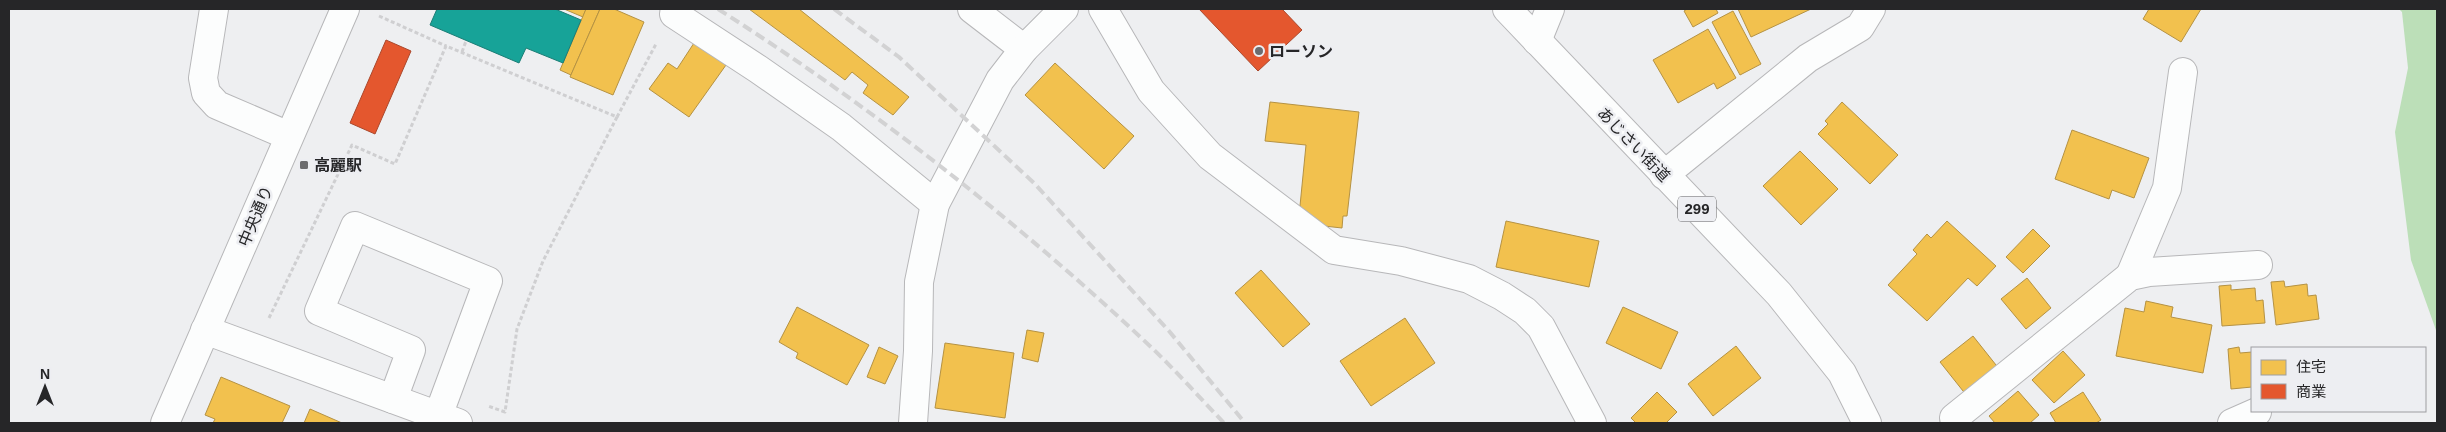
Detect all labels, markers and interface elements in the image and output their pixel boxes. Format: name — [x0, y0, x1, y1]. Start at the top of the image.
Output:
place label: ローソン — [1269, 43, 1333, 60]
marker: ローソン — [1253, 45, 1265, 57]
street label: あじさい街道 — [1594, 104, 1673, 185]
place label: 高麗駅 — [314, 157, 362, 174]
marker: 高麗駅 — [298, 159, 310, 171]
street label: 中央通り — [235, 183, 276, 249]
road number: 299 — [1678, 196, 1716, 222]
legend — [2251, 347, 2426, 412]
text: 住宅 — [2296, 358, 2326, 375]
north arrow — [20, 362, 70, 412]
text: N — [40, 366, 50, 382]
text: 商業 — [2296, 383, 2326, 400]

